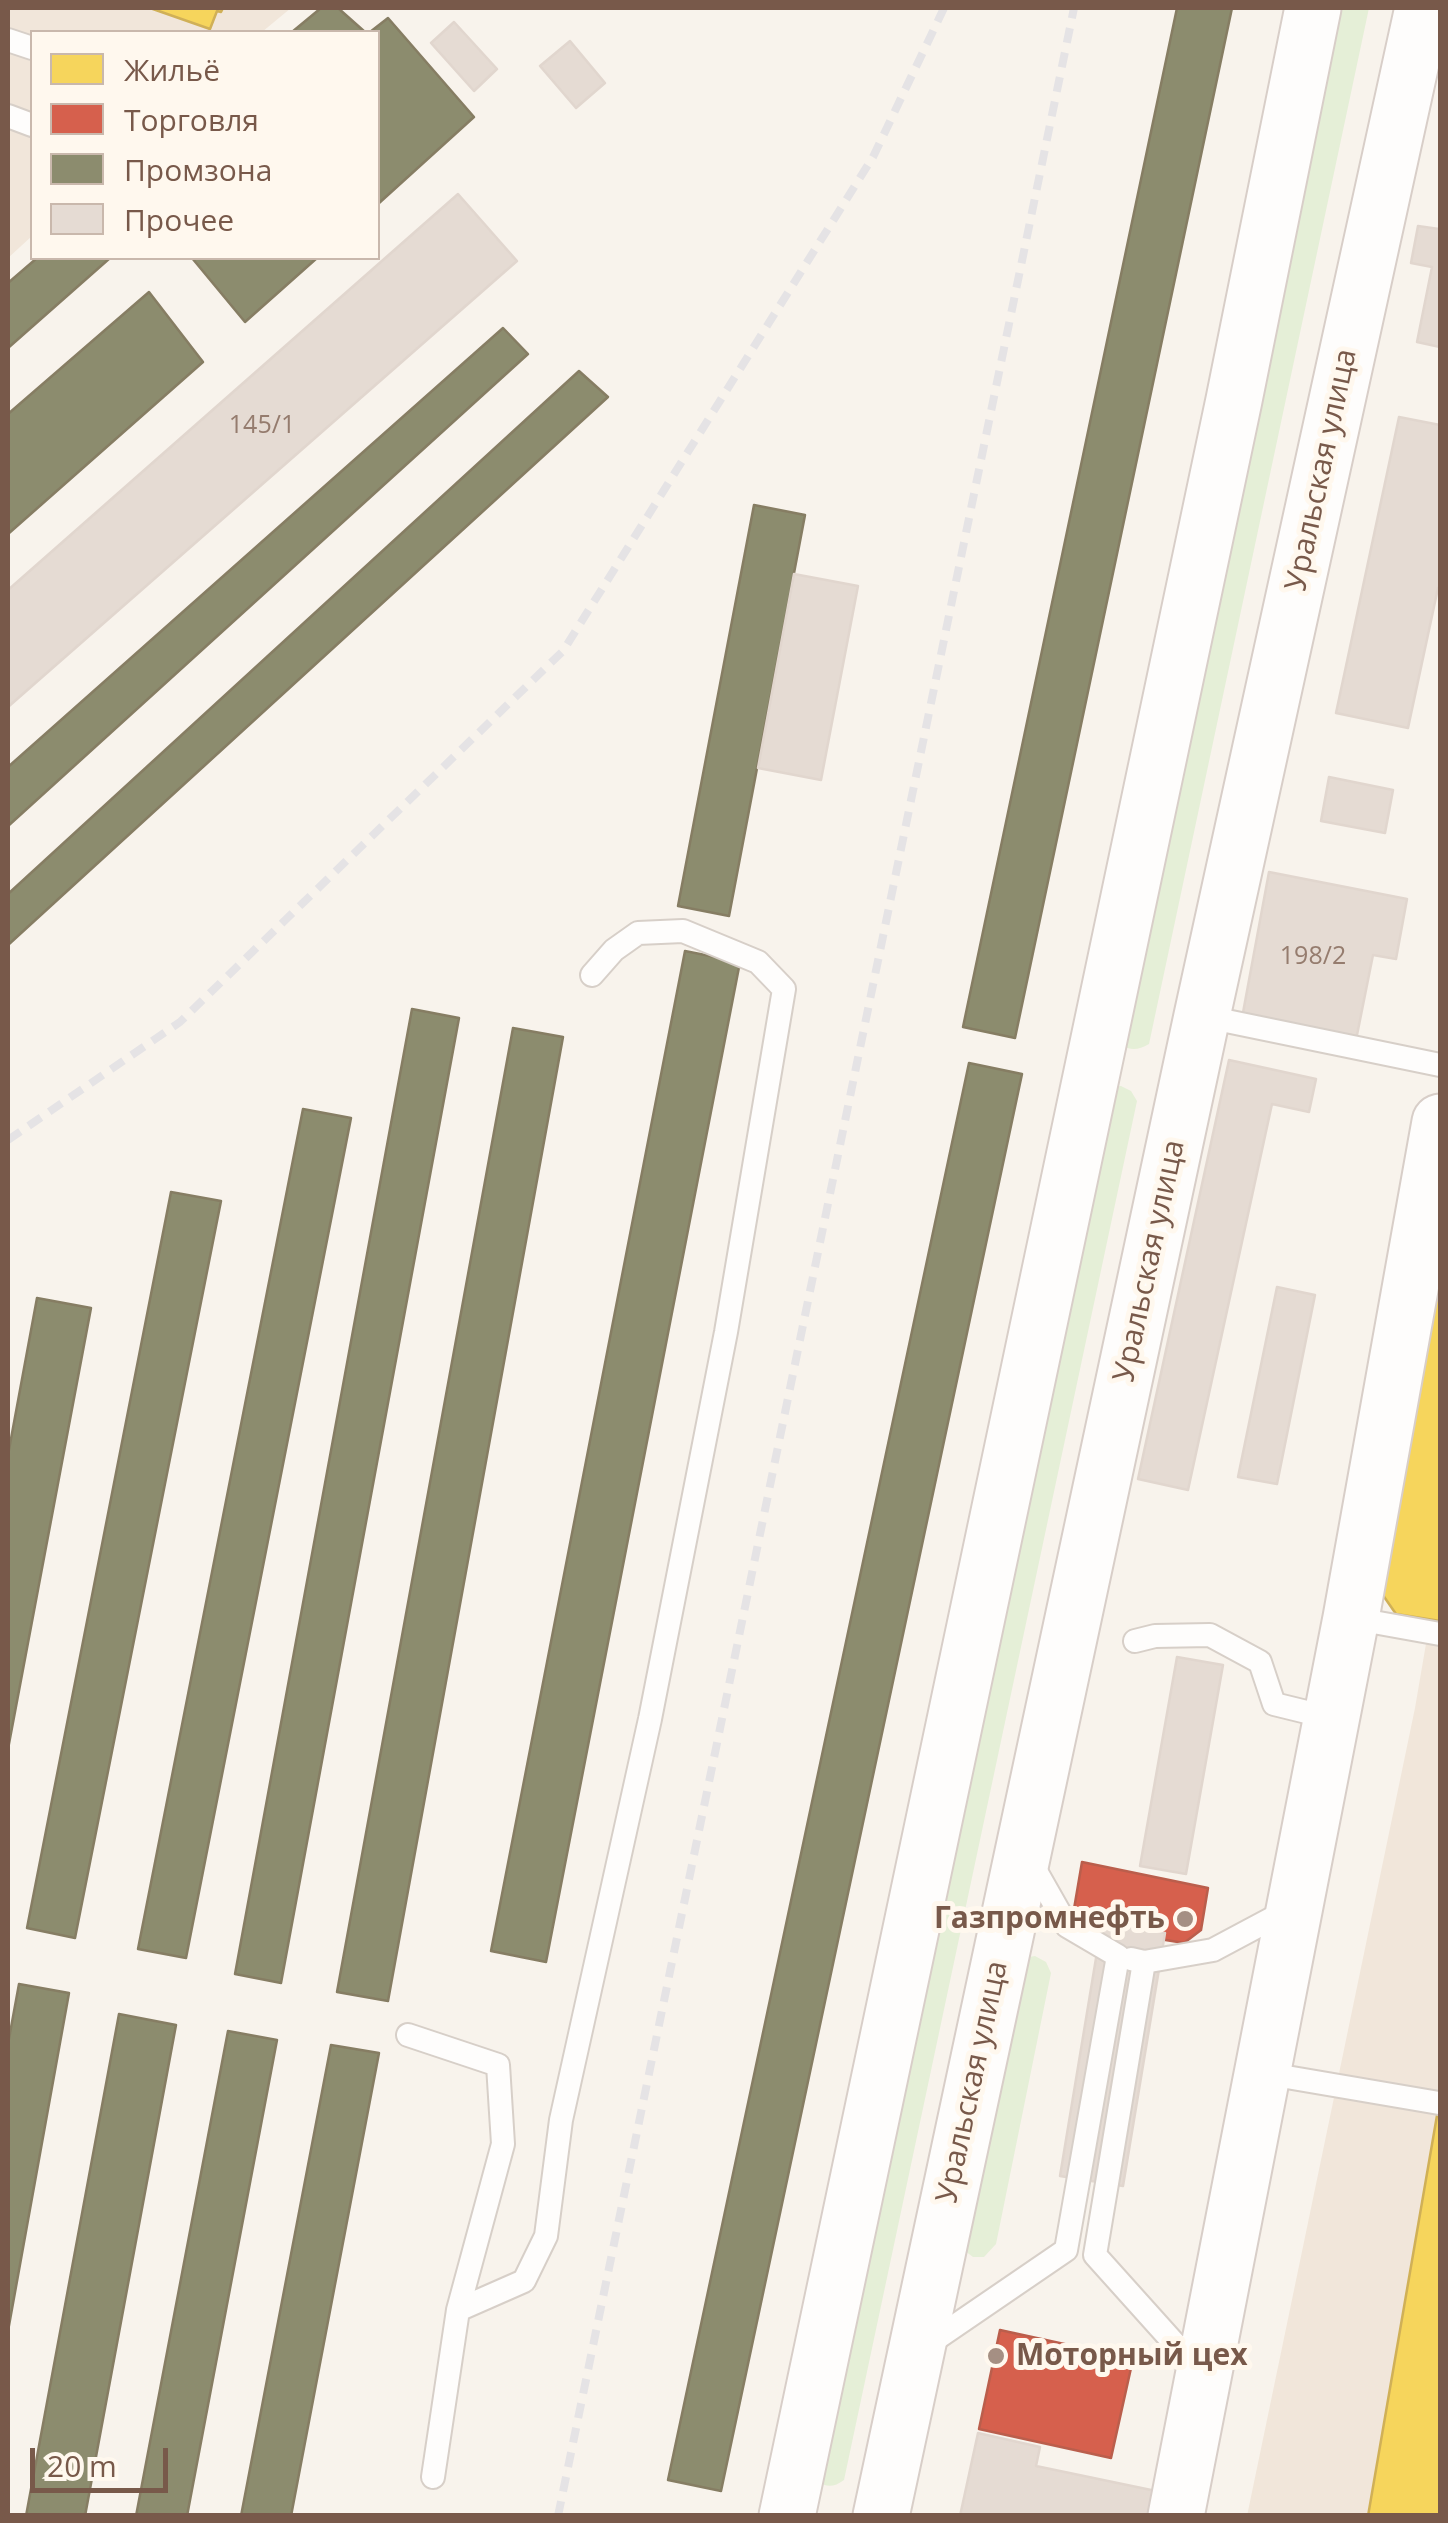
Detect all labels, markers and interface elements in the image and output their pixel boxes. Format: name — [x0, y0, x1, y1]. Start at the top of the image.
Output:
legend — [30, 30, 380, 260]
text: Жильё — [124, 49, 220, 90]
text: Торговля — [124, 99, 259, 140]
text: Промзона — [124, 149, 272, 190]
text: Прочее — [124, 199, 234, 240]
street label: Уральская улица — [1279, 346, 1365, 594]
house number: 145/1 — [229, 411, 295, 441]
house number: 198/2 — [1280, 942, 1346, 972]
street label: Уральская улица — [1107, 1137, 1193, 1385]
place label: Газпромнефть — [934, 1901, 1165, 1937]
marker: Газпромнефть — [1174, 1908, 1196, 1930]
street label: Уральская улица — [930, 1958, 1016, 2206]
place label: Моторный цех — [1016, 2338, 1247, 2374]
marker: Моторный цех — [985, 2345, 1007, 2367]
scale bar — [35, 2428, 172, 2490]
text: 20 m — [47, 2445, 117, 2486]

